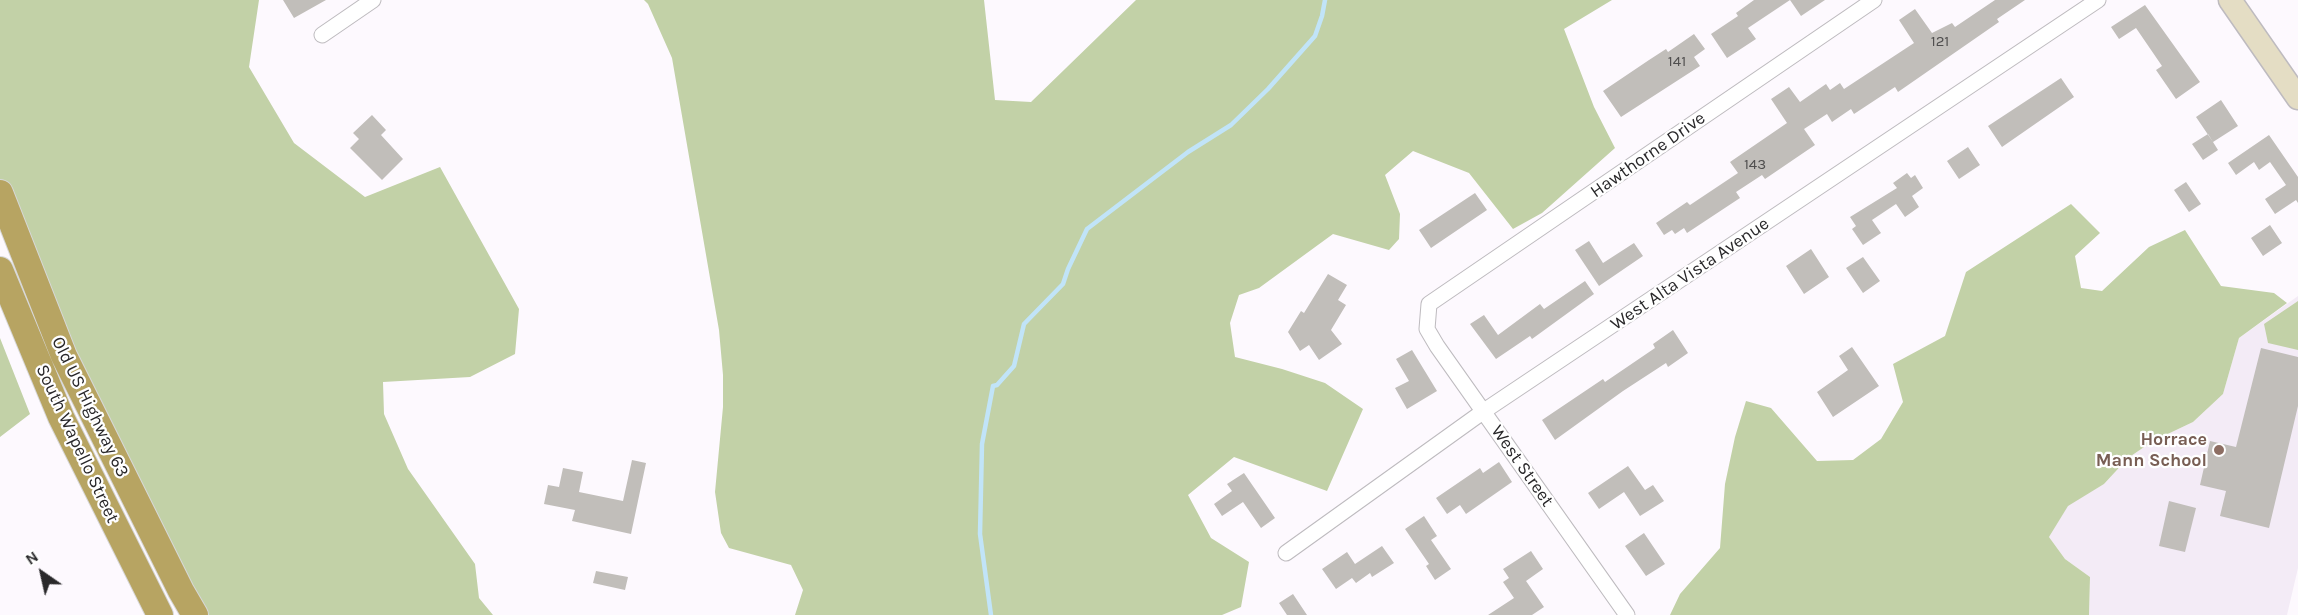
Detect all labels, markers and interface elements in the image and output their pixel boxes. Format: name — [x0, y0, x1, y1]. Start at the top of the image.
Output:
house number: 121 — [1931, 33, 1949, 51]
house number: 141 — [1668, 53, 1686, 71]
street label: Hawthorne Drive — [1586, 107, 1710, 203]
house number: 143 — [1744, 156, 1766, 174]
street label: West Alta Vista Avenue — [1607, 213, 1773, 335]
street label: Old US Highway 63 — [47, 333, 133, 481]
street label: South Wapello Street — [31, 361, 123, 527]
street label: West Street — [1486, 421, 1558, 511]
place label: Horrace Mann School — [2096, 429, 2207, 472]
marker: Horrace Mann School — [2212, 443, 2226, 457]
north arrow — [12, 543, 72, 603]
text: N — [22, 547, 42, 569]

